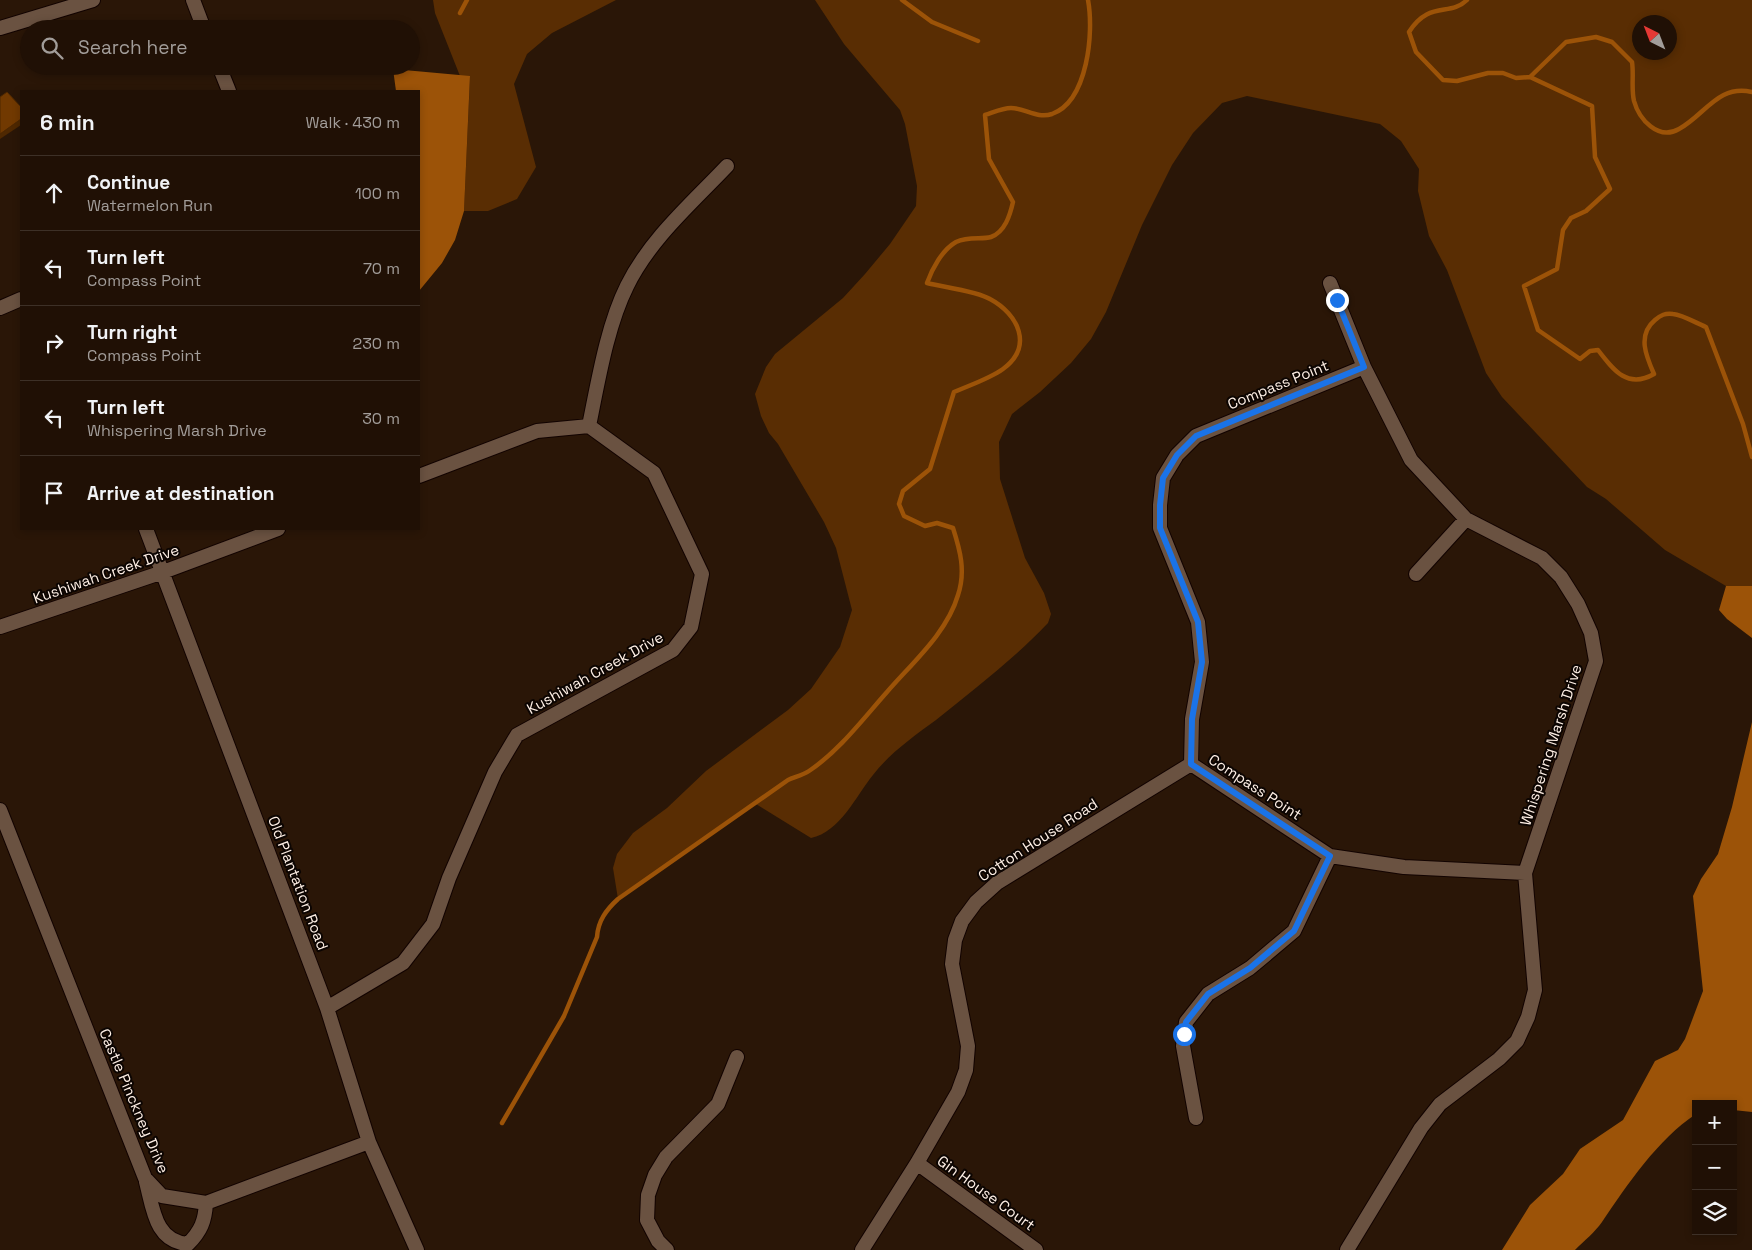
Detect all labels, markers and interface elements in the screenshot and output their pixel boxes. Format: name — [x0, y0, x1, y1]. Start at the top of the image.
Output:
north arrow — [1632, 15, 1677, 60]
search box — [20, 20, 420, 75]
icon: search — [38, 34, 66, 62]
text: Search here — [78, 35, 188, 60]
text: 6 min — [40, 109, 95, 136]
text: Walk · 430 m — [305, 112, 400, 133]
text: Continue — [87, 170, 170, 195]
icon: ahead — [40, 179, 68, 207]
text: 100 m — [355, 183, 400, 204]
text: Watermelon Run — [87, 195, 213, 216]
text: Turn left — [87, 245, 165, 270]
icon: left — [40, 254, 68, 282]
text: 70 m — [363, 258, 400, 279]
text: Compass Point — [87, 270, 201, 291]
route end — [1326, 289, 1349, 312]
text: Turn right — [87, 320, 177, 345]
icon: right — [40, 329, 68, 357]
text: 230 m — [353, 333, 400, 354]
text: Compass Point — [87, 345, 201, 366]
street label: Compass Point — [1225, 356, 1331, 413]
text: Turn left — [87, 395, 165, 420]
icon: left — [40, 404, 68, 432]
text: 30 m — [362, 408, 400, 429]
text: Whispering Marsh Drive — [87, 420, 267, 441]
icon: arrive — [40, 479, 68, 507]
text: Arrive at destination — [87, 481, 275, 506]
street label: Kushiwah Creek Drive — [30, 540, 181, 607]
street label: Kushiwah Creek Drive — [523, 627, 666, 718]
street label: Whispering Marsh Drive — [1515, 662, 1586, 828]
street label: Compass Point — [1205, 749, 1306, 824]
street label: Cotton House Road — [974, 794, 1101, 885]
street label: Old Plantation Road — [264, 813, 333, 953]
route start — [1173, 1023, 1196, 1046]
street label: Castle Pinckney Drive — [95, 1026, 174, 1176]
map controls — [1692, 1100, 1737, 1235]
button: + — [1692, 1100, 1737, 1145]
button: − — [1692, 1145, 1737, 1190]
street label: Gin House Court — [934, 1151, 1039, 1234]
button: layers — [1692, 1190, 1737, 1235]

